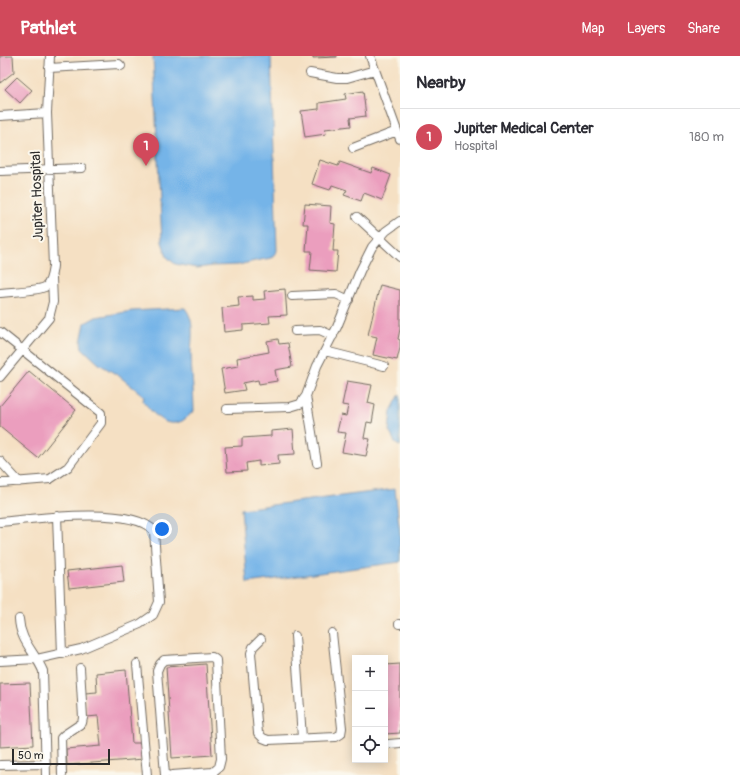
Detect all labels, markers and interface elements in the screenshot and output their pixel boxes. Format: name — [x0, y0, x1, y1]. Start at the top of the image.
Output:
text: Pathlet — [20, 16, 76, 40]
text: Map — [582, 20, 605, 37]
text: Layers — [627, 20, 665, 37]
text: Share — [687, 20, 720, 37]
text: Nearby — [416, 72, 465, 93]
text: Jupiter Medical Center — [454, 119, 594, 138]
text: 1 — [426, 129, 432, 145]
text: 180 m — [689, 129, 724, 145]
pin: 1 — [133, 133, 159, 166]
text: Hospital — [454, 138, 498, 154]
street label: Jupiter Hospital — [27, 150, 47, 242]
your location — [152, 519, 172, 539]
map controls — [352, 655, 388, 763]
button: + — [352, 655, 388, 691]
button: − — [352, 691, 388, 727]
button: locate — [352, 727, 388, 763]
scale bar — [12, 747, 110, 766]
text: 50 m — [18, 749, 44, 762]

